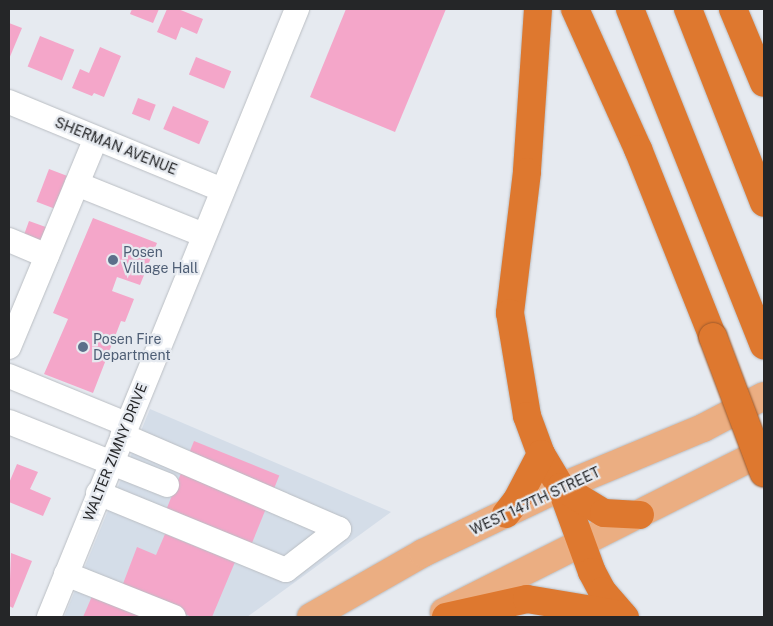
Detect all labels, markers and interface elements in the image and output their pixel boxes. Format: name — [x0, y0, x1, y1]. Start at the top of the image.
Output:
street label: SHERMAN AVENUE — [53, 114, 179, 178]
place label: Posen Village Hall — [123, 244, 198, 276]
marker: Posen Village Hall — [107, 254, 119, 266]
place label: Posen Fire Department — [93, 331, 171, 364]
marker: Posen Fire Department — [77, 341, 89, 353]
street label: WALTER ZIMNY DRIVE — [80, 381, 150, 523]
street label: WEST 147TH STREET — [467, 464, 603, 538]

